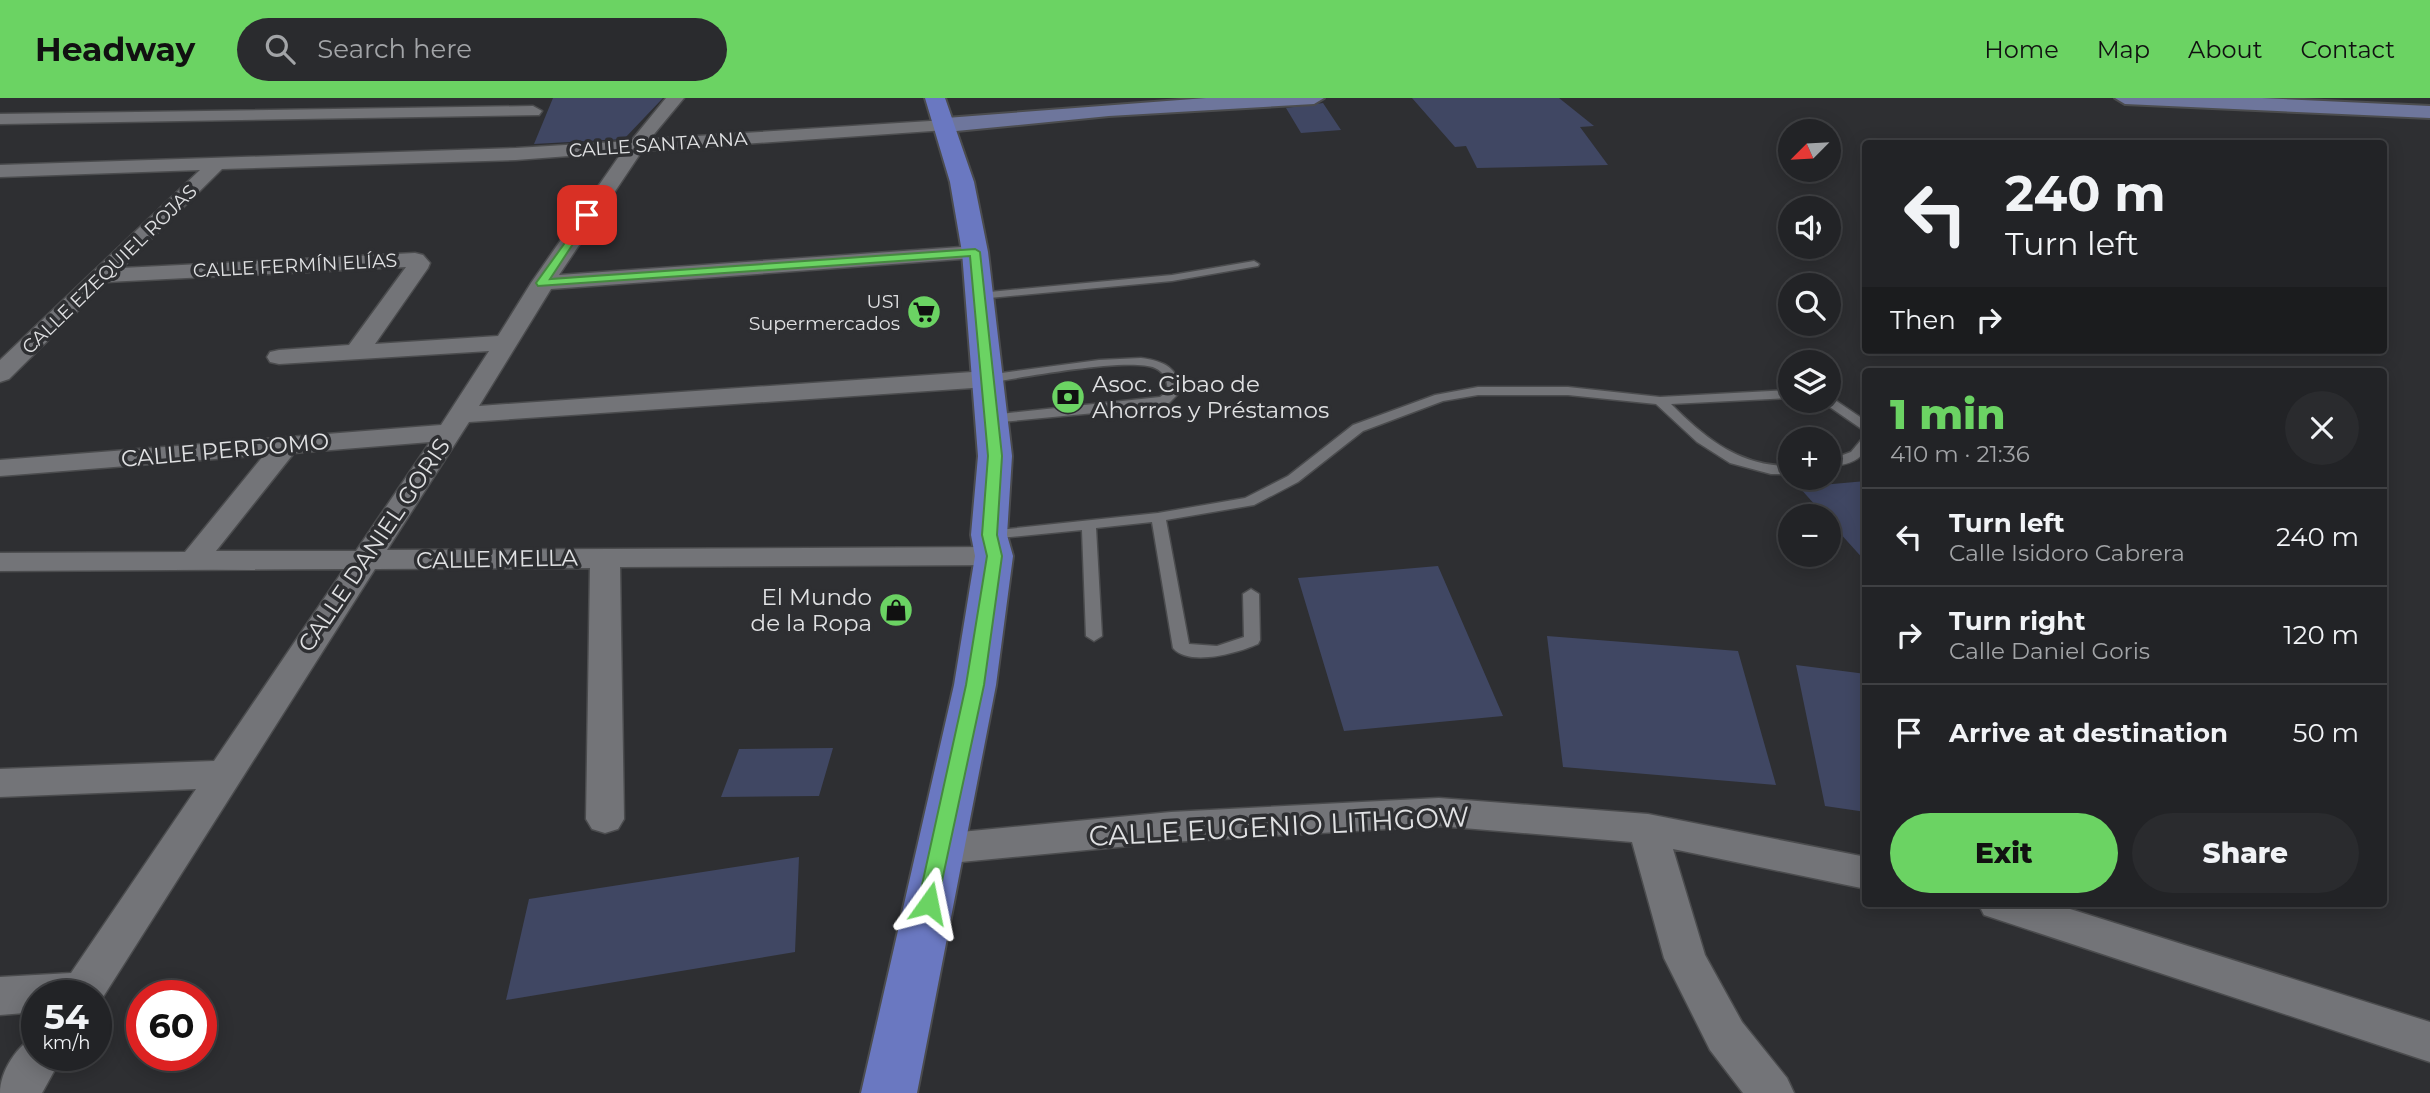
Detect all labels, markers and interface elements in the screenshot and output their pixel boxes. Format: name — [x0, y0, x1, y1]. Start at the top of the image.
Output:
search box — [237, 18, 727, 81]
text: Headway — [35, 29, 195, 69]
icon: search — [261, 30, 299, 68]
text: Search here — [317, 33, 472, 65]
text: Home — [1984, 35, 2059, 64]
text: Map — [2097, 35, 2150, 64]
text: About — [2188, 35, 2262, 64]
text: Contact — [2300, 35, 2395, 64]
north arrow — [1778, 119, 1841, 182]
map controls — [1778, 119, 1841, 567]
street label: CALLE SANTA ANA — [568, 127, 749, 162]
text: 240 m — [2005, 164, 2166, 223]
icon: left — [1890, 168, 1981, 259]
street label: CALLE EZEQUIEL ROJAS — [17, 180, 202, 359]
pin — [557, 185, 617, 245]
icon: arrive — [568, 196, 606, 234]
button: sound — [1778, 196, 1841, 259]
text: Turn left — [2005, 224, 2139, 263]
street label: CALLE FERMÍN ELÍAS — [192, 249, 398, 282]
button: search — [1778, 273, 1841, 336]
place label: US1 Supermercados — [749, 290, 900, 335]
supermarket icon: US1 Supermercados — [905, 293, 943, 331]
icon: right — [1970, 301, 2008, 339]
text: Then — [1890, 304, 1956, 336]
button: layers — [1778, 350, 1841, 413]
place label: Asoc. Cibao de Ahorros y Préstamos — [1092, 370, 1329, 424]
bank icon: Asoc. Cibao de Ahorros y Préstamos — [1049, 378, 1087, 416]
text: 1 min — [1890, 388, 2006, 440]
button: close — [2285, 391, 2359, 465]
street label: CALLE PERDOMO — [120, 427, 330, 473]
button: + — [1778, 427, 1841, 490]
street label: CALLE DANIEL GORIS — [292, 433, 456, 657]
text: 410 m · 21:36 — [1890, 440, 2030, 468]
button: − — [1778, 504, 1841, 567]
text: Turn left — [1949, 507, 2065, 539]
icon: left — [1890, 518, 1928, 556]
text: 240 m — [2276, 521, 2359, 553]
text: Calle Isidoro Cabrera — [1949, 539, 2185, 567]
street label: CALLE MELLA — [416, 544, 579, 574]
place label: El Mundo de la Ropa — [751, 583, 872, 637]
shop icon: El Mundo de la Ropa — [877, 591, 915, 629]
text: Turn right — [1949, 605, 2085, 637]
icon: right — [1890, 616, 1928, 654]
text: 120 m — [2283, 619, 2359, 651]
text: Calle Daniel Goris — [1949, 637, 2150, 665]
icon: arrive — [1890, 714, 1928, 752]
text: Arrive at destination — [1949, 717, 2228, 749]
text: 50 m — [2293, 717, 2359, 749]
street label: CALLE EUGENIO LITHGOW — [1088, 799, 1470, 853]
button: Exit — [1890, 813, 2118, 893]
button: Share — [2132, 813, 2359, 893]
position arrow — [892, 866, 966, 940]
speed limit sign: 60 — [126, 980, 217, 1071]
text: 54 — [44, 995, 89, 1038]
text: km/h — [42, 1032, 91, 1054]

